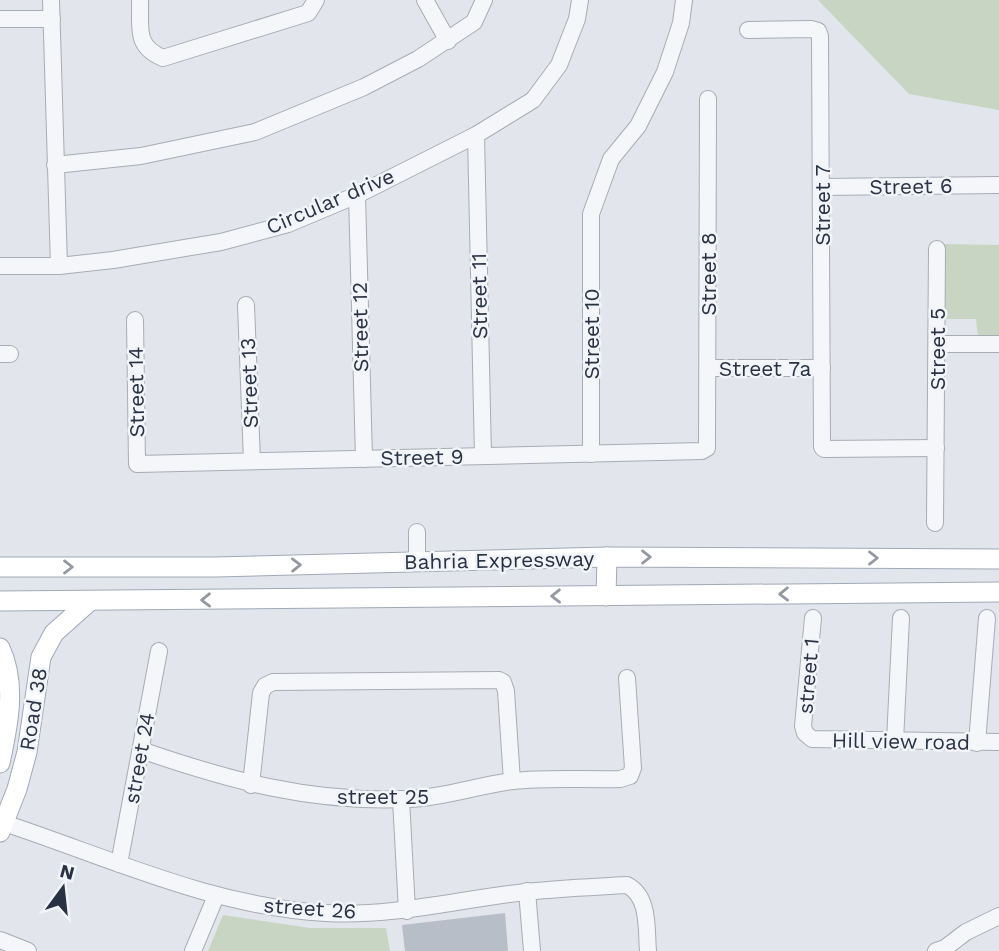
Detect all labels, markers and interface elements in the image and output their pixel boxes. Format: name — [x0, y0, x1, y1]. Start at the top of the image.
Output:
street label: Circular drive — [262, 163, 398, 239]
street label: Street 7 — [810, 164, 835, 246]
street label: Street 6 — [869, 173, 953, 199]
street label: Street 8 — [696, 232, 721, 316]
street label: Street 11 — [466, 253, 492, 339]
street label: Street 12 — [347, 282, 373, 372]
street label: Street 10 — [579, 288, 604, 380]
street label: Street 5 — [925, 308, 950, 390]
street label: Street 13 — [235, 337, 263, 429]
street label: Street 14 — [123, 346, 149, 438]
street label: Street 7a — [719, 356, 811, 381]
street label: Street 9 — [380, 444, 464, 470]
street label: Bahria Expressway — [404, 546, 595, 574]
one-way arrow — [640, 550, 651, 565]
one-way arrow — [868, 550, 879, 566]
one-way arrow — [291, 557, 301, 573]
one-way arrow — [63, 559, 74, 575]
one-way arrow — [778, 586, 789, 602]
one-way arrow — [551, 588, 561, 604]
one-way arrow — [201, 592, 211, 608]
street label: street 1 — [792, 637, 824, 715]
street label: Road 38 — [14, 666, 52, 752]
street label: street 24 — [119, 710, 159, 806]
street label: Hill view road — [832, 727, 970, 755]
street label: street 25 — [337, 784, 429, 809]
north arrow — [28, 853, 98, 923]
text: N — [57, 859, 77, 885]
street label: street 26 — [263, 892, 357, 924]

